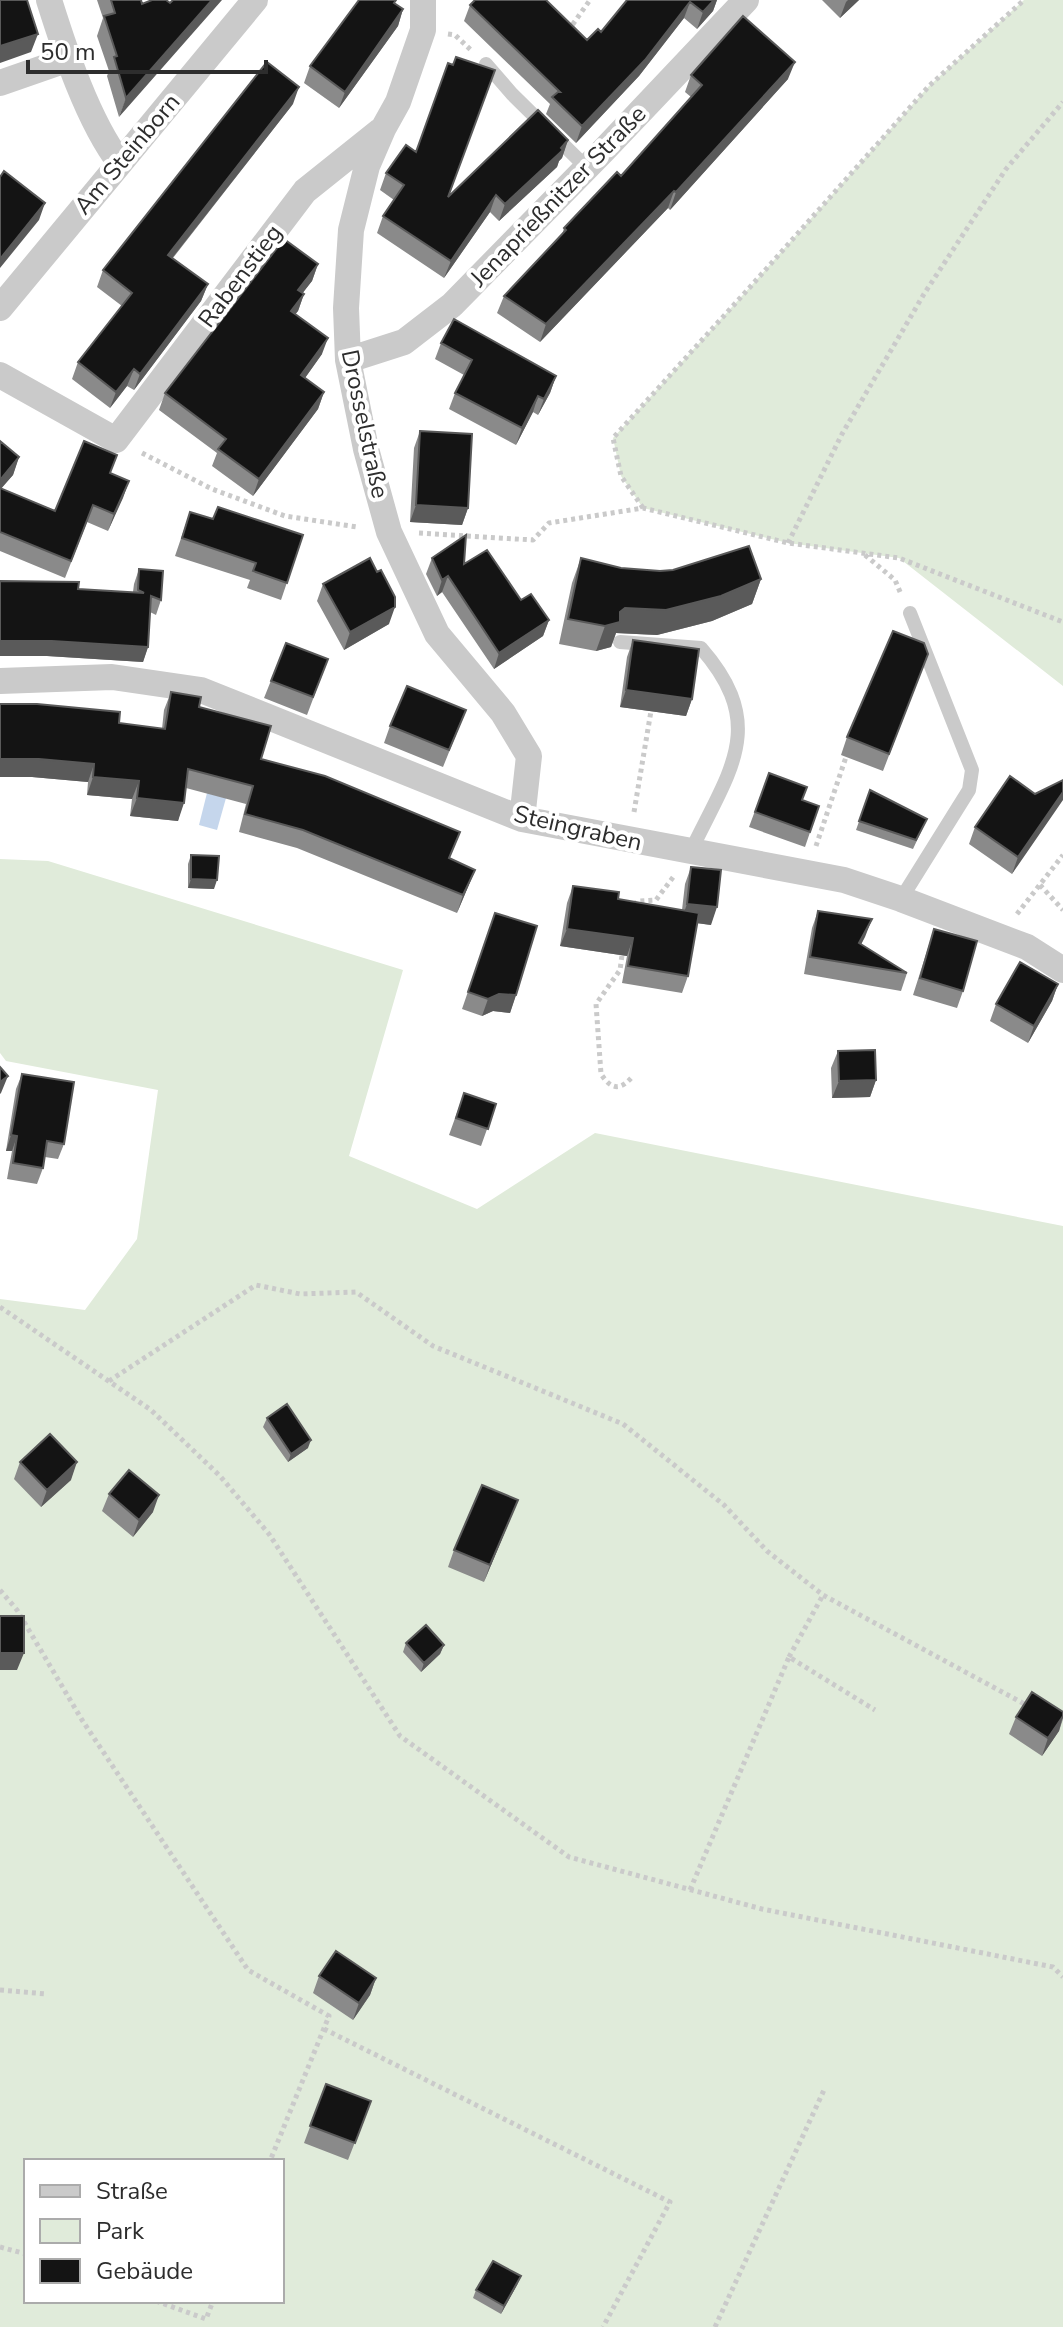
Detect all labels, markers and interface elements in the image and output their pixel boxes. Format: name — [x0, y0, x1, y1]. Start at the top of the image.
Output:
scale bar — [28, 24, 266, 74]
text: 50 m — [40, 36, 96, 68]
street label: Am Steinborn — [67, 87, 187, 221]
street label: Jenaprießnitzer Straße — [462, 98, 653, 294]
street label: Rabenstieg — [191, 218, 289, 334]
street label: Drosselstraße — [334, 347, 396, 501]
street label: Steingraben — [511, 798, 645, 858]
legend — [24, 2159, 284, 2303]
text: Straße — [96, 2175, 168, 2207]
text: Park — [96, 2215, 145, 2247]
text: Gebäude — [96, 2255, 193, 2287]

